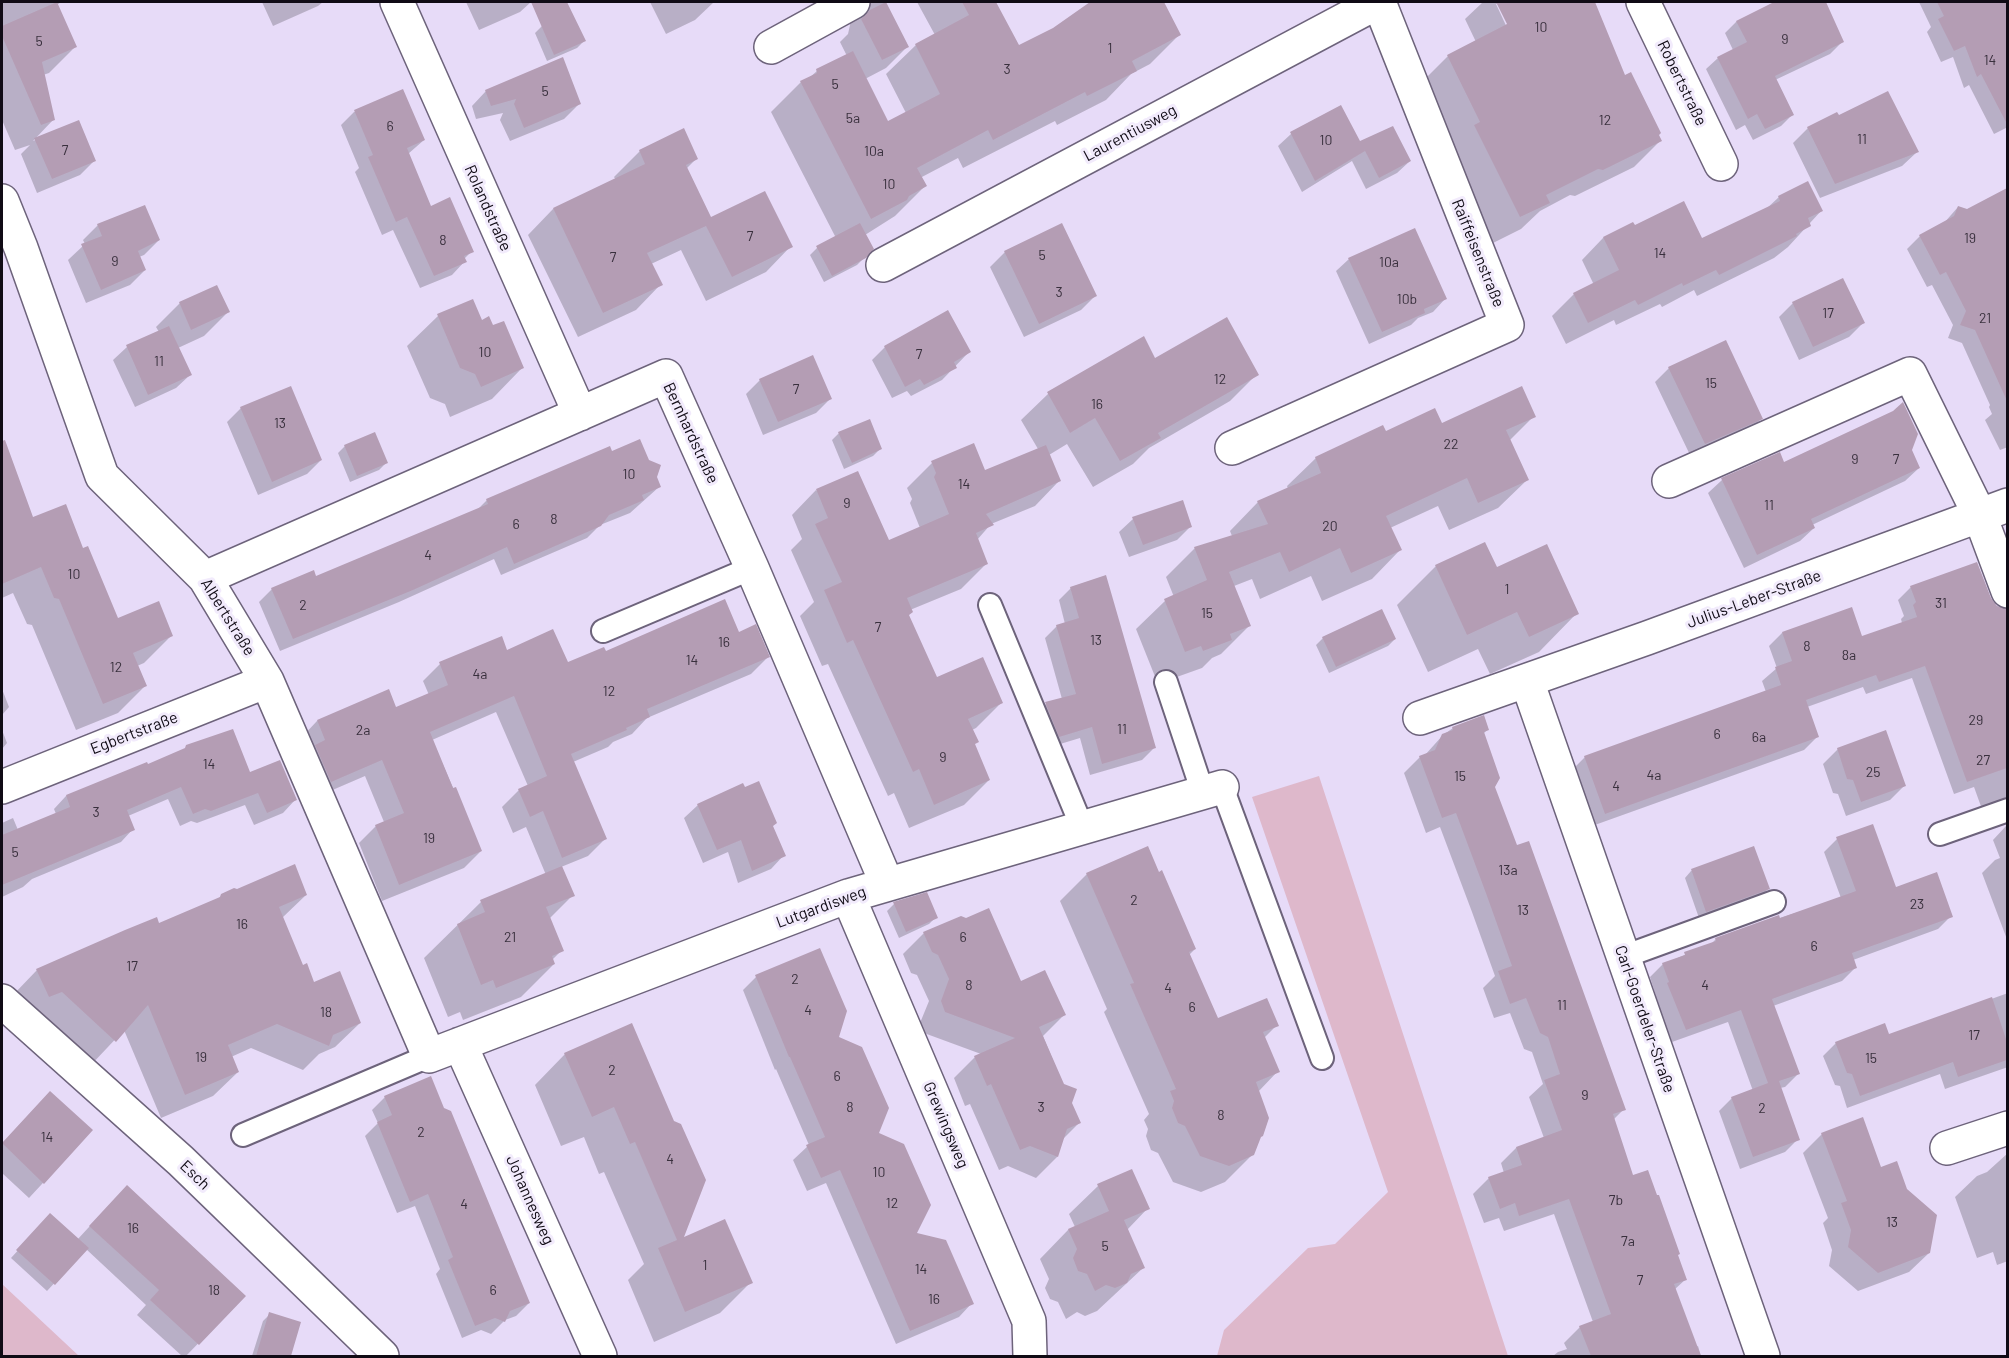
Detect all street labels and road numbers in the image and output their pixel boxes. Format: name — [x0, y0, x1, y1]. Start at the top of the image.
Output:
street label: Robertstraße — [1653, 37, 1711, 129]
street label: Laurentiusweg — [1080, 100, 1180, 166]
street label: Rolandstraße — [460, 162, 516, 254]
street label: Raiffeisenstraße — [1448, 196, 1508, 310]
street label: Bernhardstraße — [659, 379, 723, 487]
street label: Julius-Leber-Straße — [1684, 566, 1824, 632]
street label: Albertstraße — [197, 575, 259, 659]
street label: Egbertstraße — [88, 708, 180, 758]
street label: Lutgardisweg — [773, 882, 869, 932]
street label: Carl-Goerdeler-Straße — [1611, 943, 1679, 1095]
street label: Grewingsweg — [919, 1079, 973, 1171]
street label: Johannesweg — [502, 1152, 558, 1248]
street label: Esch — [176, 1156, 214, 1194]

